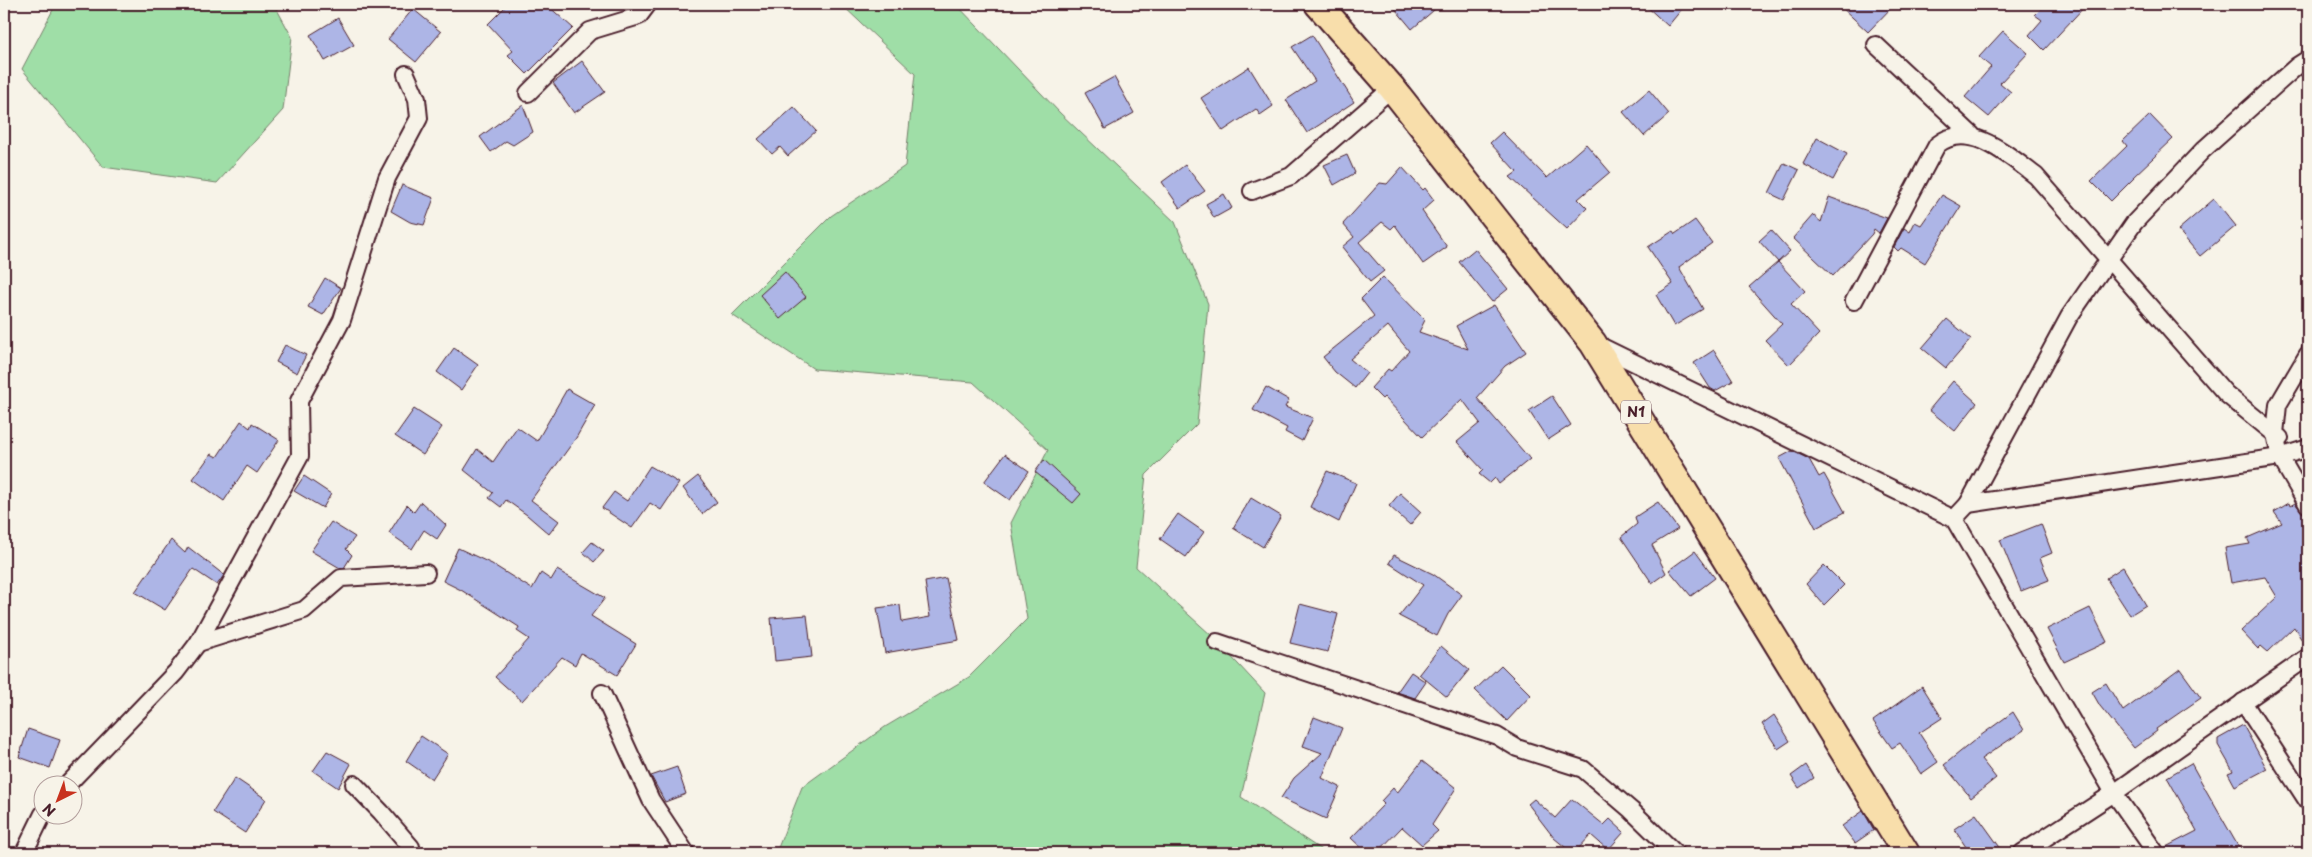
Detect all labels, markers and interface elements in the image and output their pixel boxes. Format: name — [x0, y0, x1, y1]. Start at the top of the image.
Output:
road number: N1 — [1621, 401, 1651, 424]
north arrow — [32, 774, 82, 824]
text: N — [38, 799, 60, 822]

